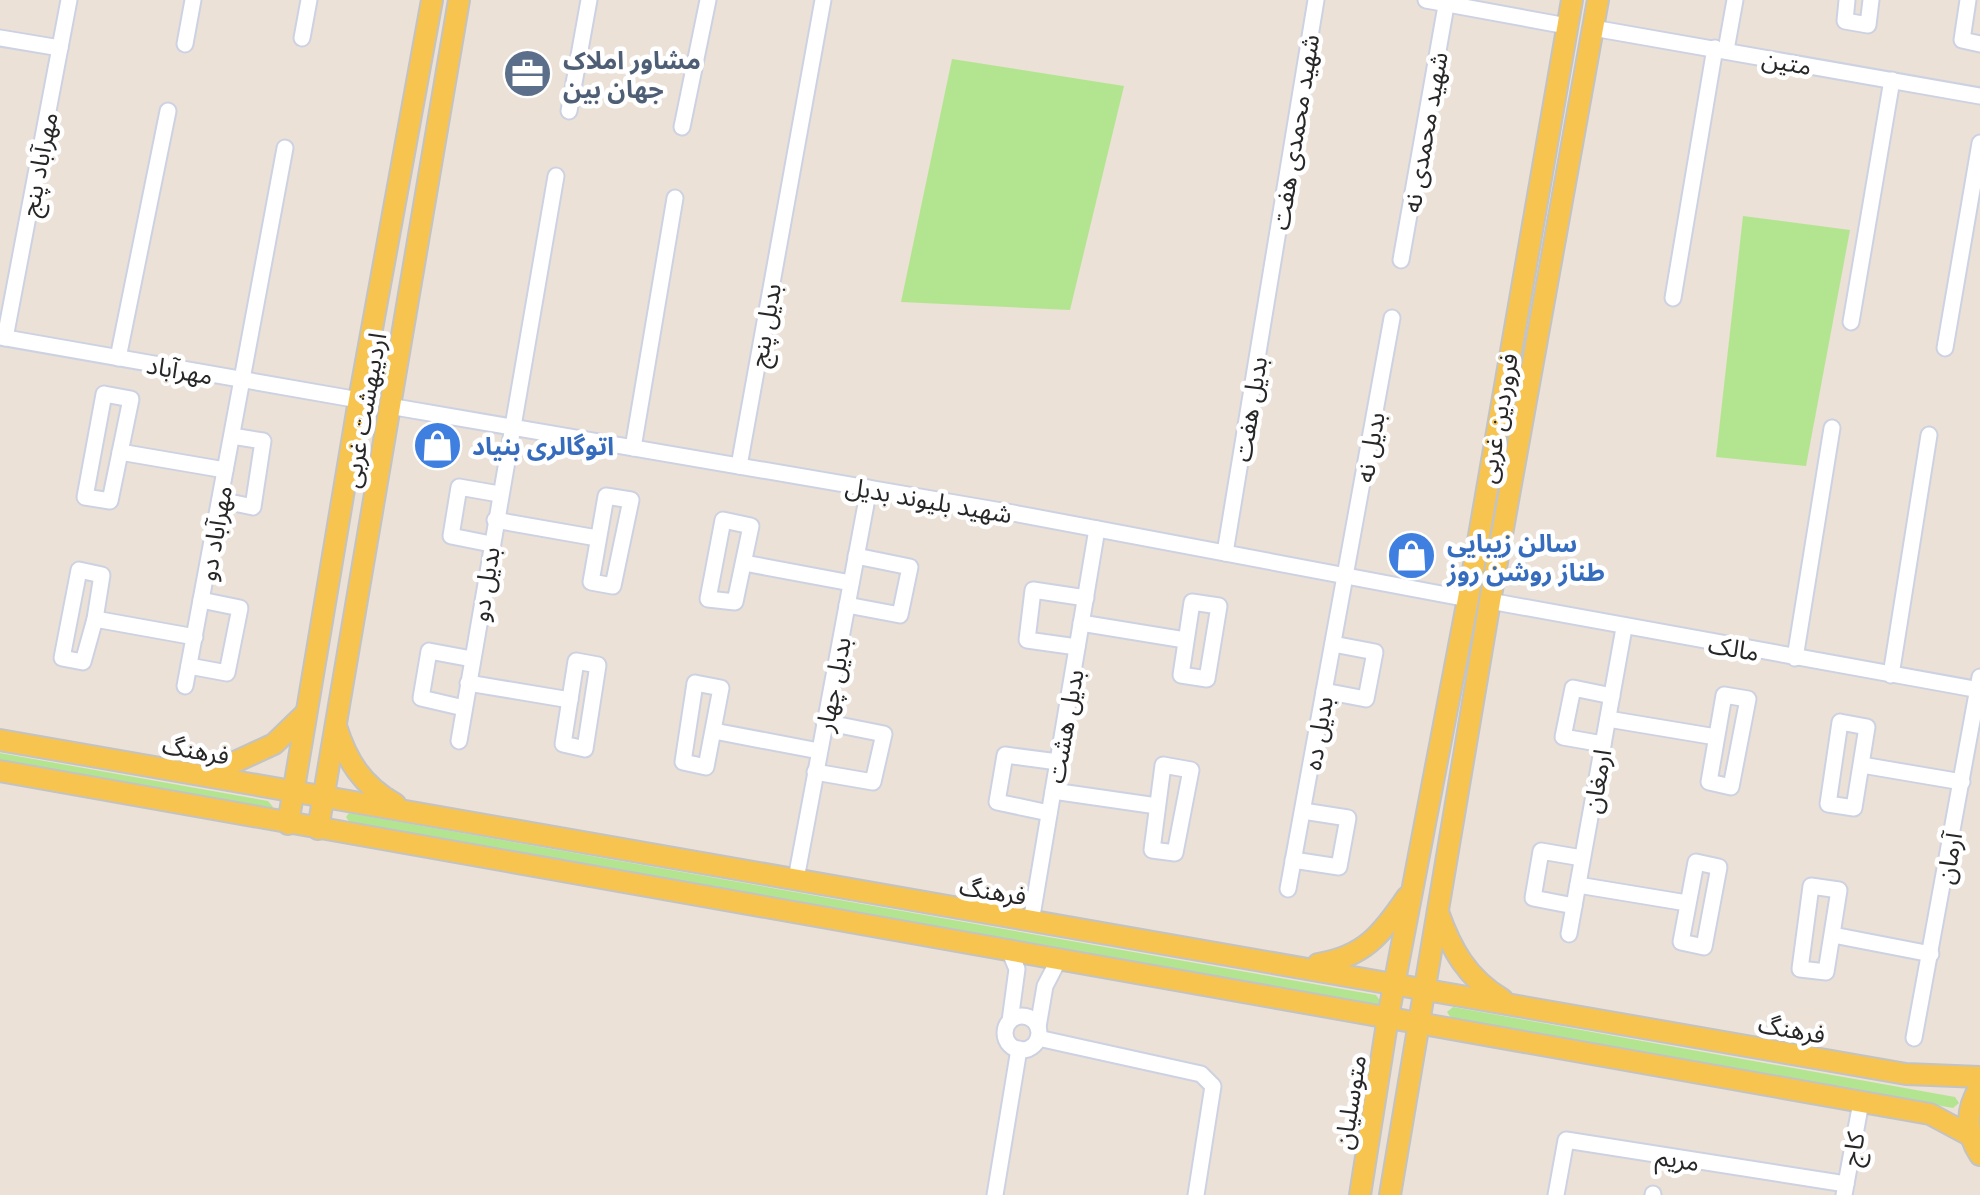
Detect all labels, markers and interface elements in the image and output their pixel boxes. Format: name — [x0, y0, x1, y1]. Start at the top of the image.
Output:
street label: شهید محمدی هفت — [1264, 32, 1325, 232]
street label: متین — [1760, 42, 1814, 81]
place label: مشاور املاک جهان بین — [563, 44, 701, 104]
office icon: مشاور املاک جهان بین — [502, 47, 554, 99]
street label: شهید محمدی نه — [1395, 49, 1454, 215]
street label: مهرآباد پنج — [13, 109, 68, 220]
street label: بدیل پنج — [742, 281, 791, 370]
street label: اردیبهشت غربی — [335, 330, 392, 490]
street label: مهرآباد — [144, 348, 216, 391]
street label: فروردین غربی — [1471, 351, 1524, 486]
street label: بدیل هفت — [1226, 354, 1273, 464]
street label: بدیل نه — [1348, 409, 1391, 485]
shop icon: اتوگالری بنیاد — [411, 419, 463, 471]
place label: اتوگالری بنیاد — [472, 430, 614, 461]
street label: شهید بلیوند بدیل — [843, 470, 1015, 529]
street label: مهرآباد دو — [191, 483, 238, 583]
place label: سالن زیبایی طناز روشن روز — [1446, 527, 1605, 587]
shop icon: سالن زیبایی طناز روشن روز — [1386, 530, 1438, 582]
street label: بدیل دو — [463, 544, 506, 624]
street label: مالک — [1706, 628, 1762, 666]
street label: بدیل چهار — [808, 634, 858, 735]
street label: بدیل هشت — [1039, 667, 1090, 785]
street label: بدیل ده — [1296, 694, 1339, 772]
street label: فرهنگ — [160, 728, 232, 771]
street label: ارمغان — [1576, 747, 1617, 816]
street label: آرمان — [1929, 828, 1969, 886]
street label: فرهنگ — [957, 870, 1029, 911]
street label: فرهنگ — [1756, 1007, 1828, 1050]
street label: متوسلیان — [1327, 1053, 1372, 1151]
street label: کاج — [1834, 1129, 1875, 1169]
street label: مریم — [1653, 1140, 1702, 1182]

